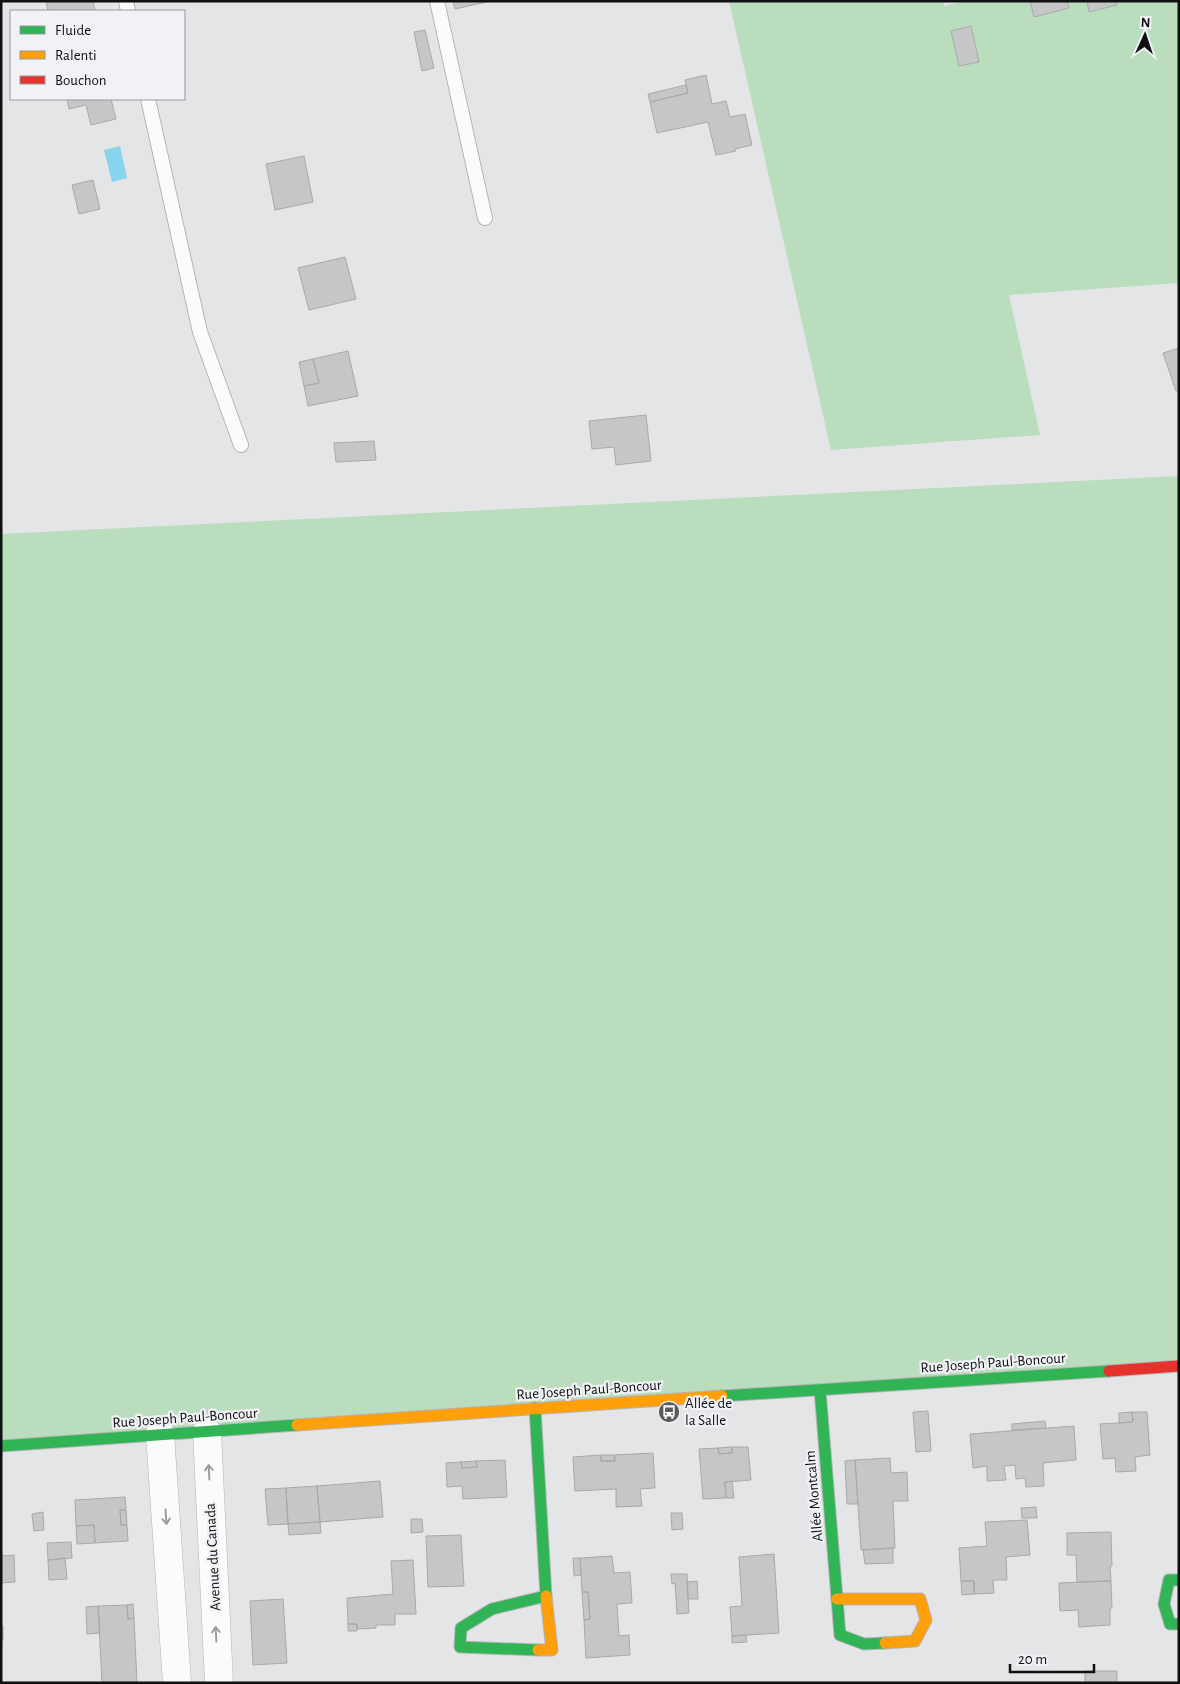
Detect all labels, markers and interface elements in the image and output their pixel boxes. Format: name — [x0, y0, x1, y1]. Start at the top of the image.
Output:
legend — [10, 10, 185, 100]
north arrow — [1120, 10, 1170, 60]
text: N — [1140, 16, 1151, 30]
text: Fluide — [55, 23, 91, 38]
text: Ralenti — [55, 48, 97, 63]
text: Bouchon — [55, 73, 106, 88]
street label: Rue Joseph Paul-Boncour — [920, 1350, 1066, 1376]
street label: Rue Joseph Paul-Boncour — [516, 1377, 662, 1403]
place label: Allée de la Salle — [685, 1396, 732, 1428]
bus stop icon: Allée de la Salle — [657, 1400, 681, 1424]
street label: Rue Joseph Paul-Boncour — [112, 1405, 258, 1431]
street label: Allée Montcalm — [803, 1450, 825, 1542]
one-way arrow — [204, 1464, 213, 1480]
street label: Avenue du Canada — [203, 1503, 223, 1611]
one-way arrow — [161, 1509, 170, 1525]
one-way arrow — [212, 1626, 221, 1642]
scale bar — [1010, 1642, 1094, 1674]
text: 20 m — [1018, 1652, 1047, 1667]

